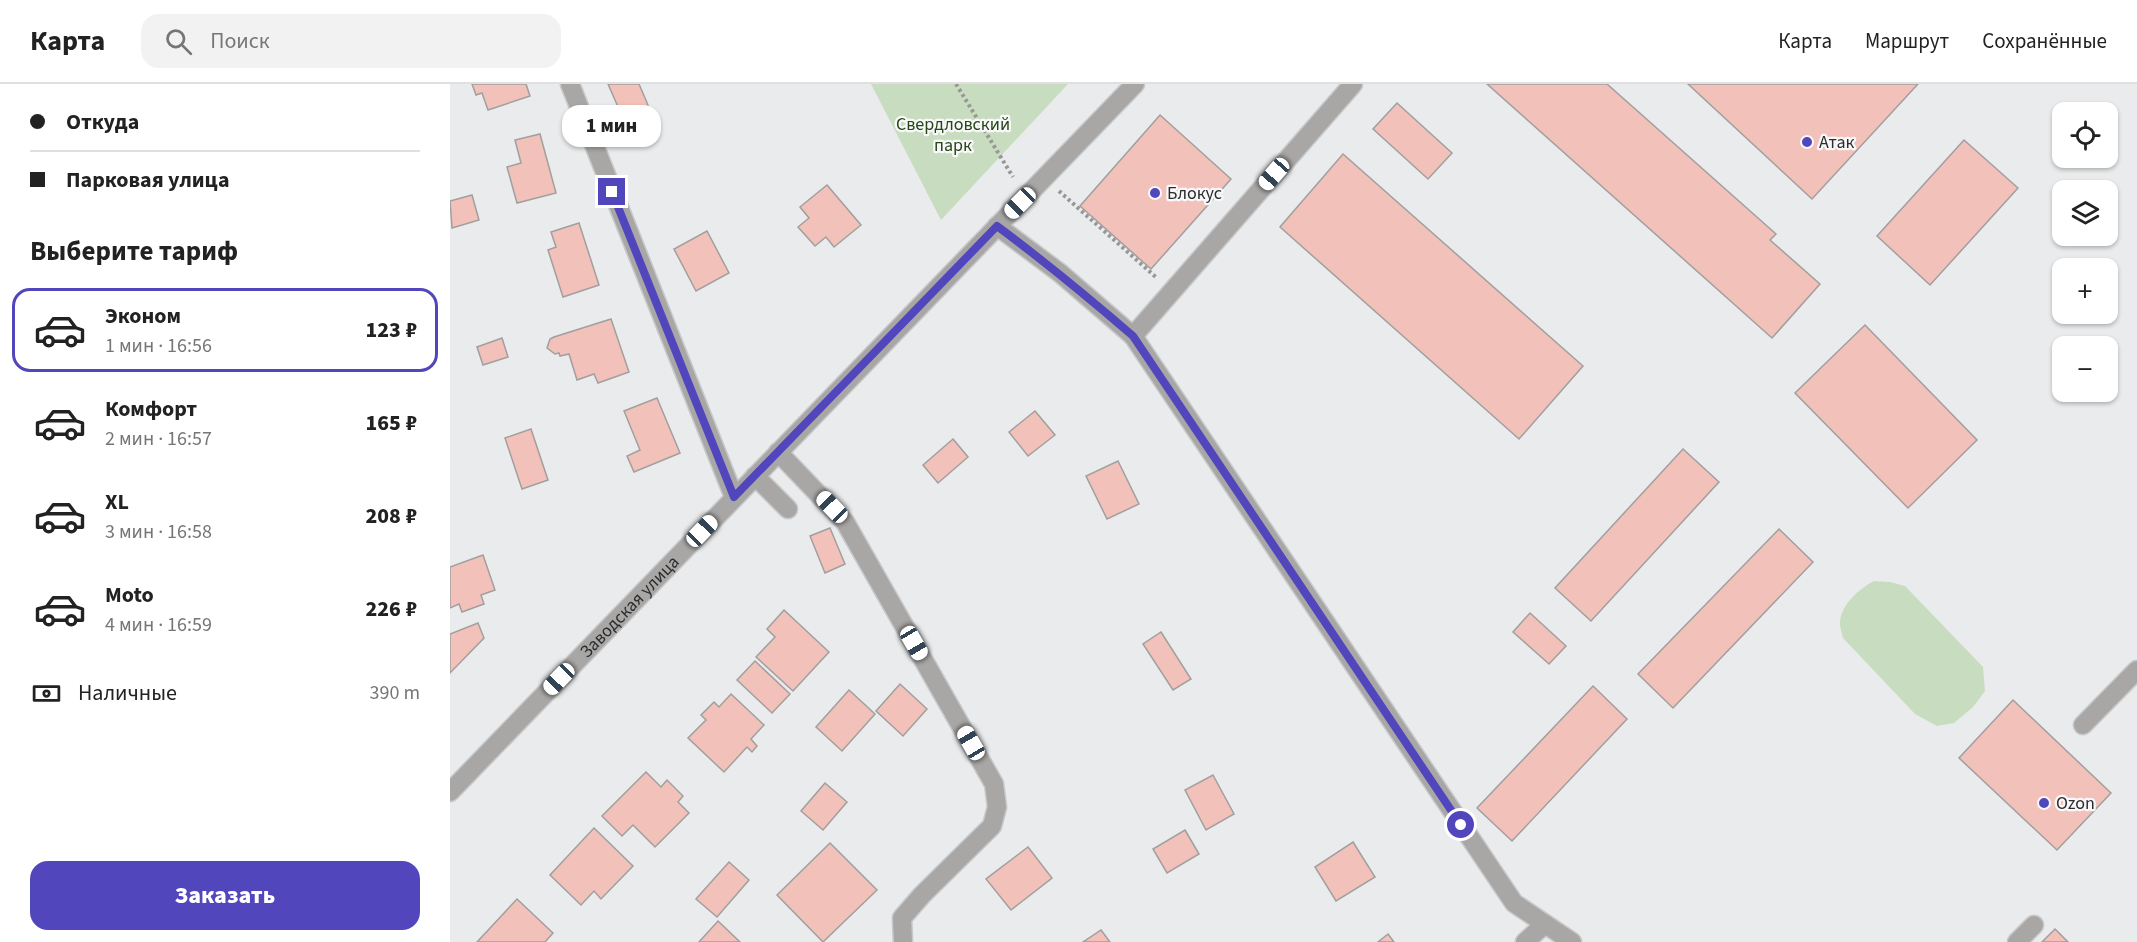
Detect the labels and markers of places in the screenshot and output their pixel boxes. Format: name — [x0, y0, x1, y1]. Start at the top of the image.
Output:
place label: Атак — [1819, 130, 1855, 155]
marker: Атак — [1800, 135, 1814, 149]
place label: Блокус — [1167, 181, 1222, 206]
marker: Блокус — [1148, 186, 1162, 200]
place label: Ozon — [2056, 791, 2095, 816]
marker: Ozon — [2037, 796, 2051, 810]

